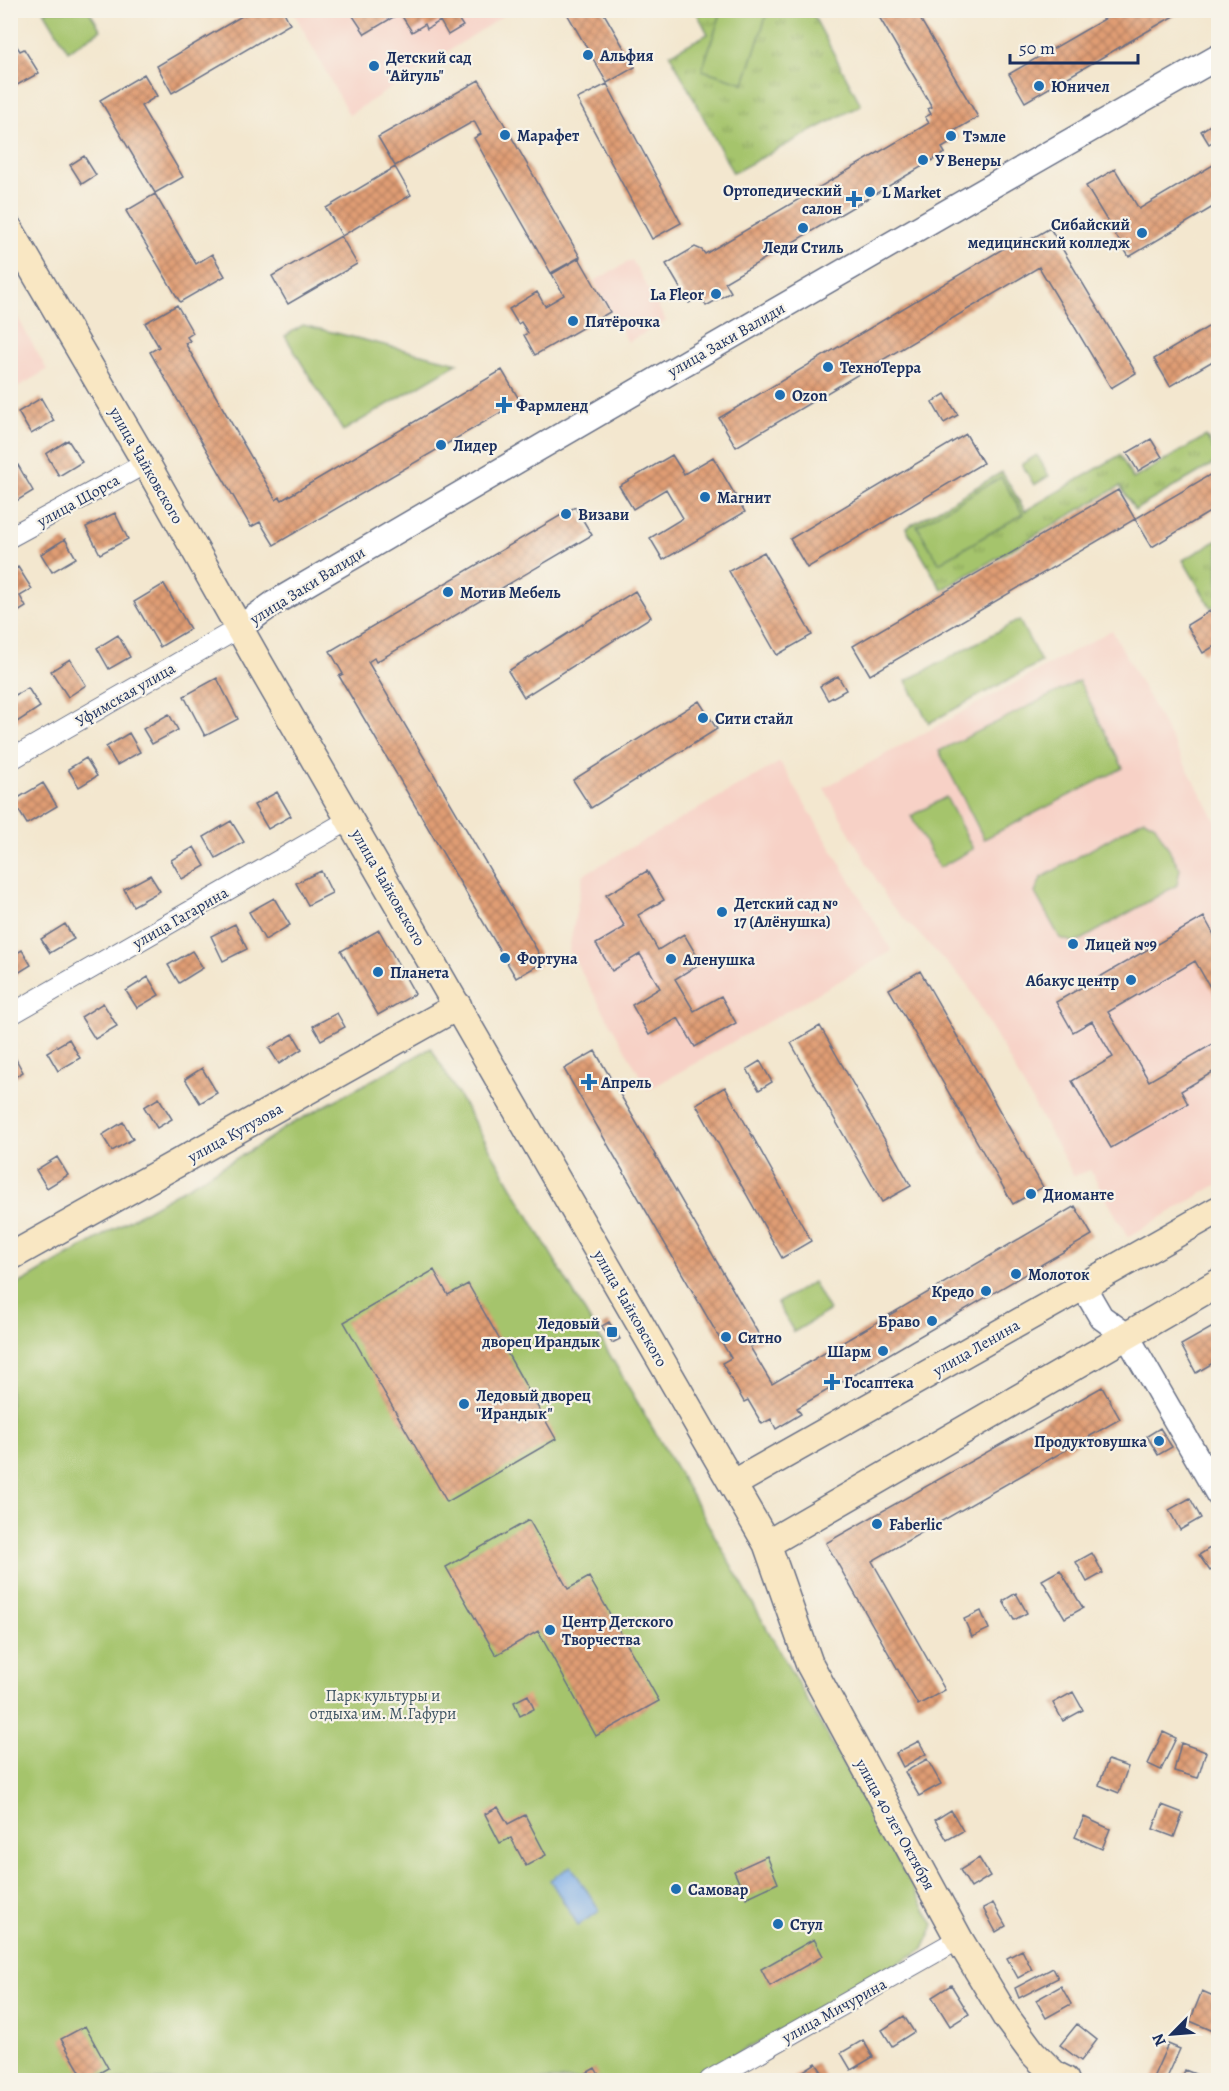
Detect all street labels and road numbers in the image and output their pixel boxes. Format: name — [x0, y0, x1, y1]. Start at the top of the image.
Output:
street label: улица Заки Валиди — [663, 297, 789, 383]
street label: улица Чайковского — [103, 402, 189, 528]
street label: улица Щорса — [32, 469, 124, 533]
street label: улица Заки Валиди — [245, 541, 369, 631]
street label: Уфимская улица — [72, 657, 180, 732]
street label: улица Чайковского — [345, 824, 431, 950]
street label: улица Гагарина — [128, 881, 233, 955]
street label: улица Кутузова — [183, 1097, 287, 1169]
street label: улица Чайковского — [587, 1245, 673, 1371]
street label: улица Ленина — [928, 1314, 1024, 1382]
street label: улица 40 лет Октября — [849, 1754, 940, 1894]
street label: улица Мичурина — [777, 1973, 891, 2049]

